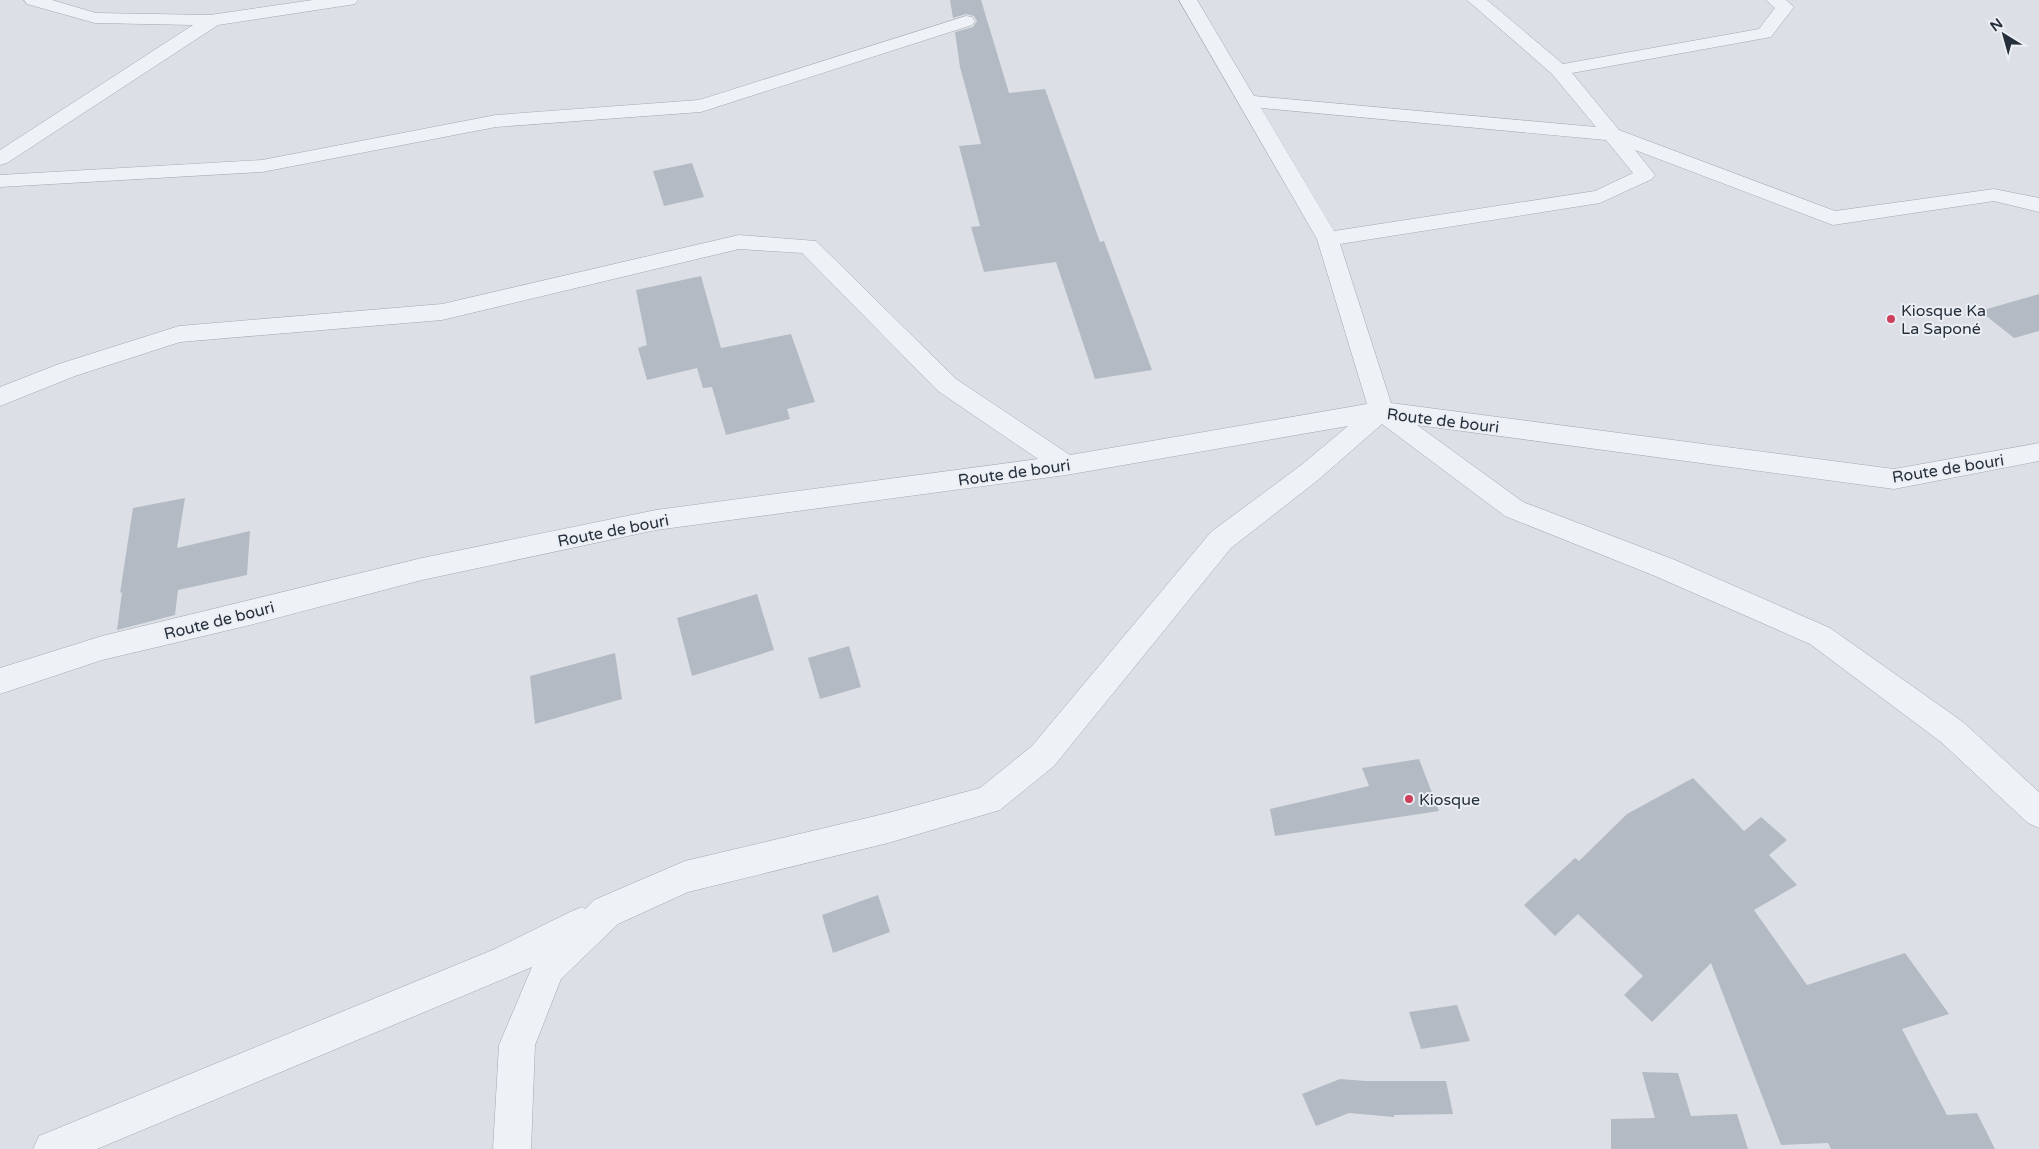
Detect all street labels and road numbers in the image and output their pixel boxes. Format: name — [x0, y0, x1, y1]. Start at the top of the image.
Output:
street label: Route de bouri — [1386, 404, 1500, 438]
street label: Route de bouri — [1891, 450, 2006, 488]
street label: Route de bouri — [957, 455, 1072, 491]
street label: Route de bouri — [556, 510, 671, 552]
street label: Route de bouri — [162, 598, 277, 644]

